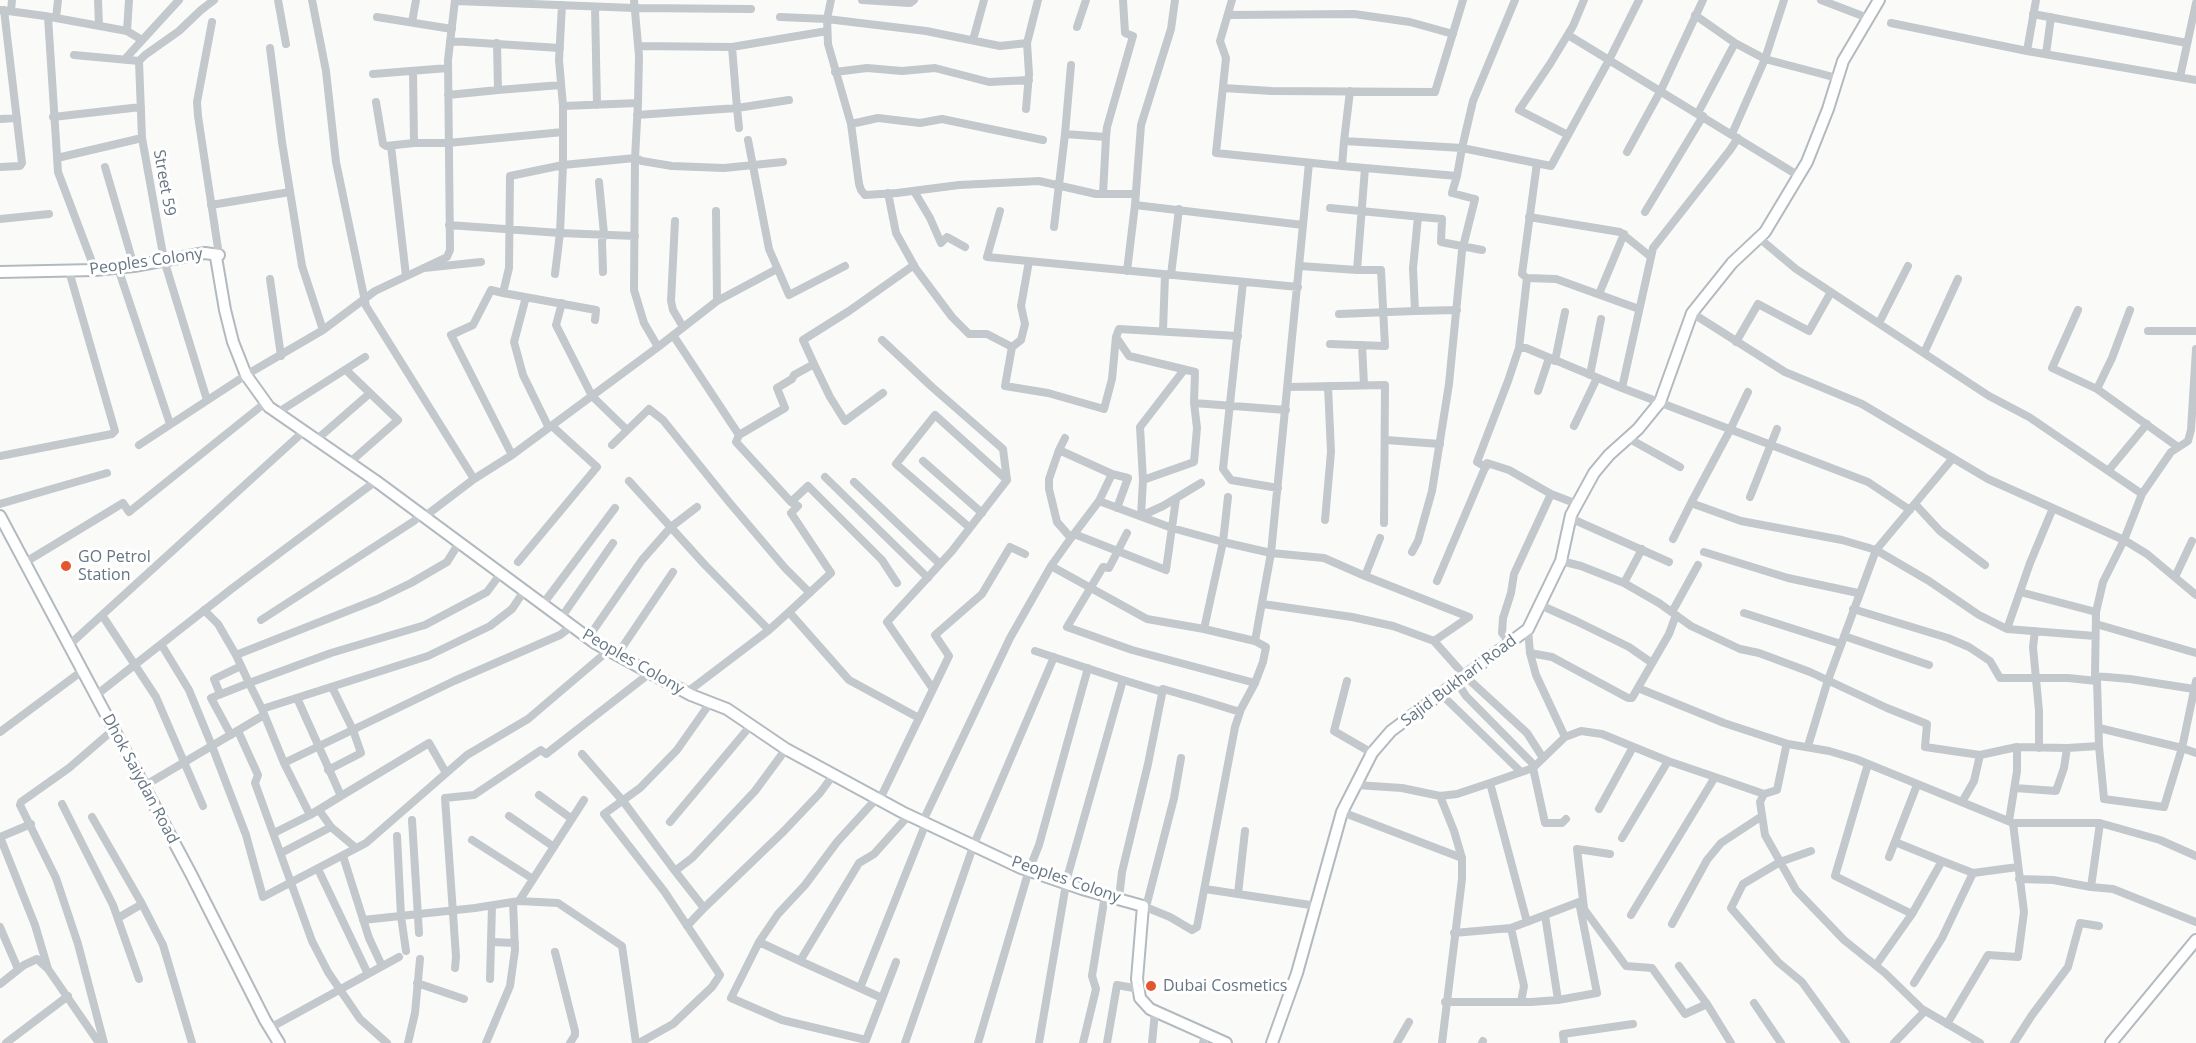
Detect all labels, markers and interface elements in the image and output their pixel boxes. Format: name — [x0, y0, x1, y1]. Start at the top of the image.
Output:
street label: Street 59 — [149, 148, 179, 218]
street label: Peoples Colony — [88, 245, 204, 279]
place label: GO Petrol Station — [78, 547, 151, 585]
marker: GO Petrol Station — [59, 559, 73, 573]
street label: Peoples Colony — [579, 625, 687, 699]
street label: Sajid Bukhari Road — [1397, 631, 1521, 731]
street label: Dhok Saiydan Road — [98, 711, 182, 847]
street label: Peoples Colony — [1009, 852, 1123, 908]
place label: Dubai Cosmetics — [1163, 976, 1287, 996]
marker: Dubai Cosmetics — [1144, 979, 1158, 993]

